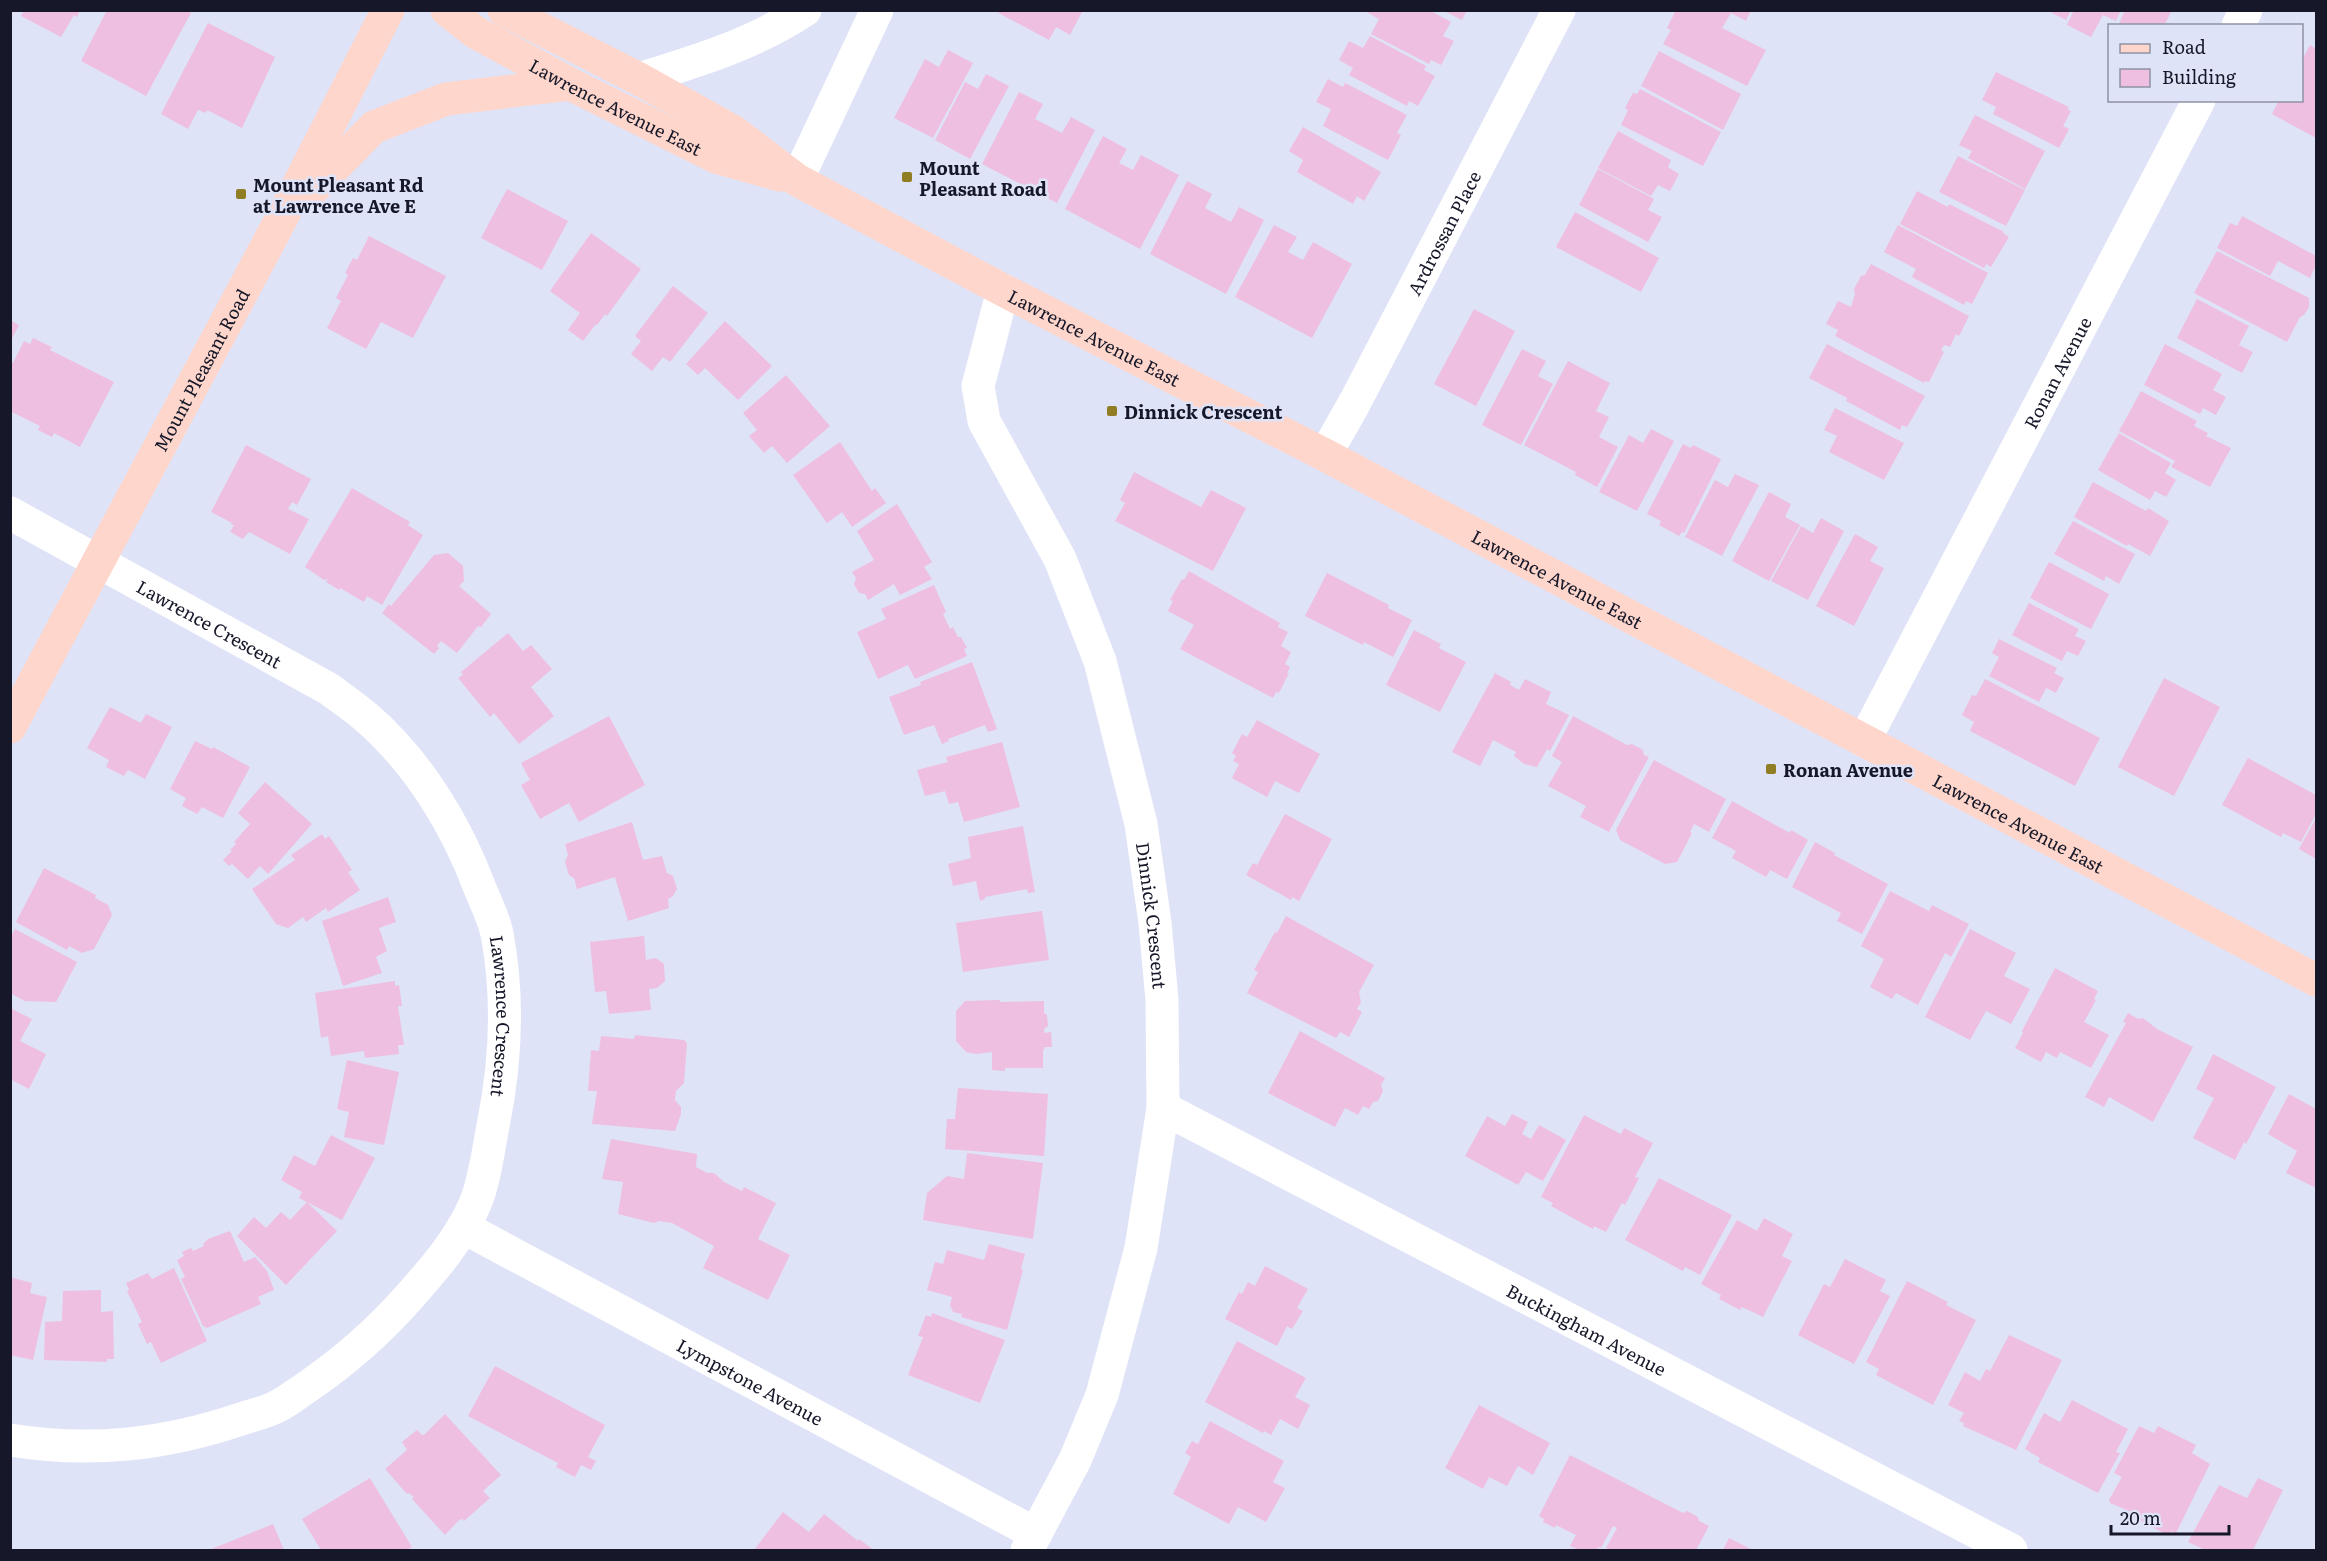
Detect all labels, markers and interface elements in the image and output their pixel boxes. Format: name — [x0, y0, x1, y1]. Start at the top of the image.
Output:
legend — [2108, 24, 2303, 102]
text: Road — [2162, 33, 2206, 60]
street label: Lawrence Avenue East — [525, 51, 707, 162]
text: Building — [2162, 63, 2237, 90]
place label: Mount Pleasant Road — [919, 154, 1047, 202]
street label: Ardrossan Place — [1400, 166, 1487, 299]
marker: Mount Pleasant Road — [900, 170, 914, 184]
place label: Mount Pleasant Rd at Lawrence Ave E — [253, 171, 424, 219]
marker: Mount Pleasant Rd at Lawrence Ave E — [234, 187, 248, 201]
street label: Lawrence Avenue East — [1004, 282, 1186, 393]
street label: Mount Pleasant Road — [146, 283, 255, 456]
street label: Ronan Avenue — [2016, 312, 2097, 433]
place label: Dinnick Crescent — [1124, 398, 1282, 425]
marker: Dinnick Crescent — [1105, 404, 1119, 418]
street label: Lawrence Avenue East — [1467, 522, 1648, 635]
street label: Lawrence Crescent — [132, 572, 288, 674]
place label: Ronan Avenue — [1783, 756, 1913, 783]
marker: Ronan Avenue — [1764, 762, 1778, 776]
street label: Lawrence Avenue East — [1928, 766, 2110, 879]
street label: Dinnick Crescent — [1130, 840, 1174, 991]
street label: Lawrence Crescent — [484, 933, 518, 1100]
street label: Buckingham Avenue — [1502, 1276, 1671, 1382]
street label: Lympstone Avenue — [672, 1331, 828, 1431]
scale bar — [2111, 1498, 2230, 1536]
text: 20 m — [2120, 1504, 2161, 1531]

